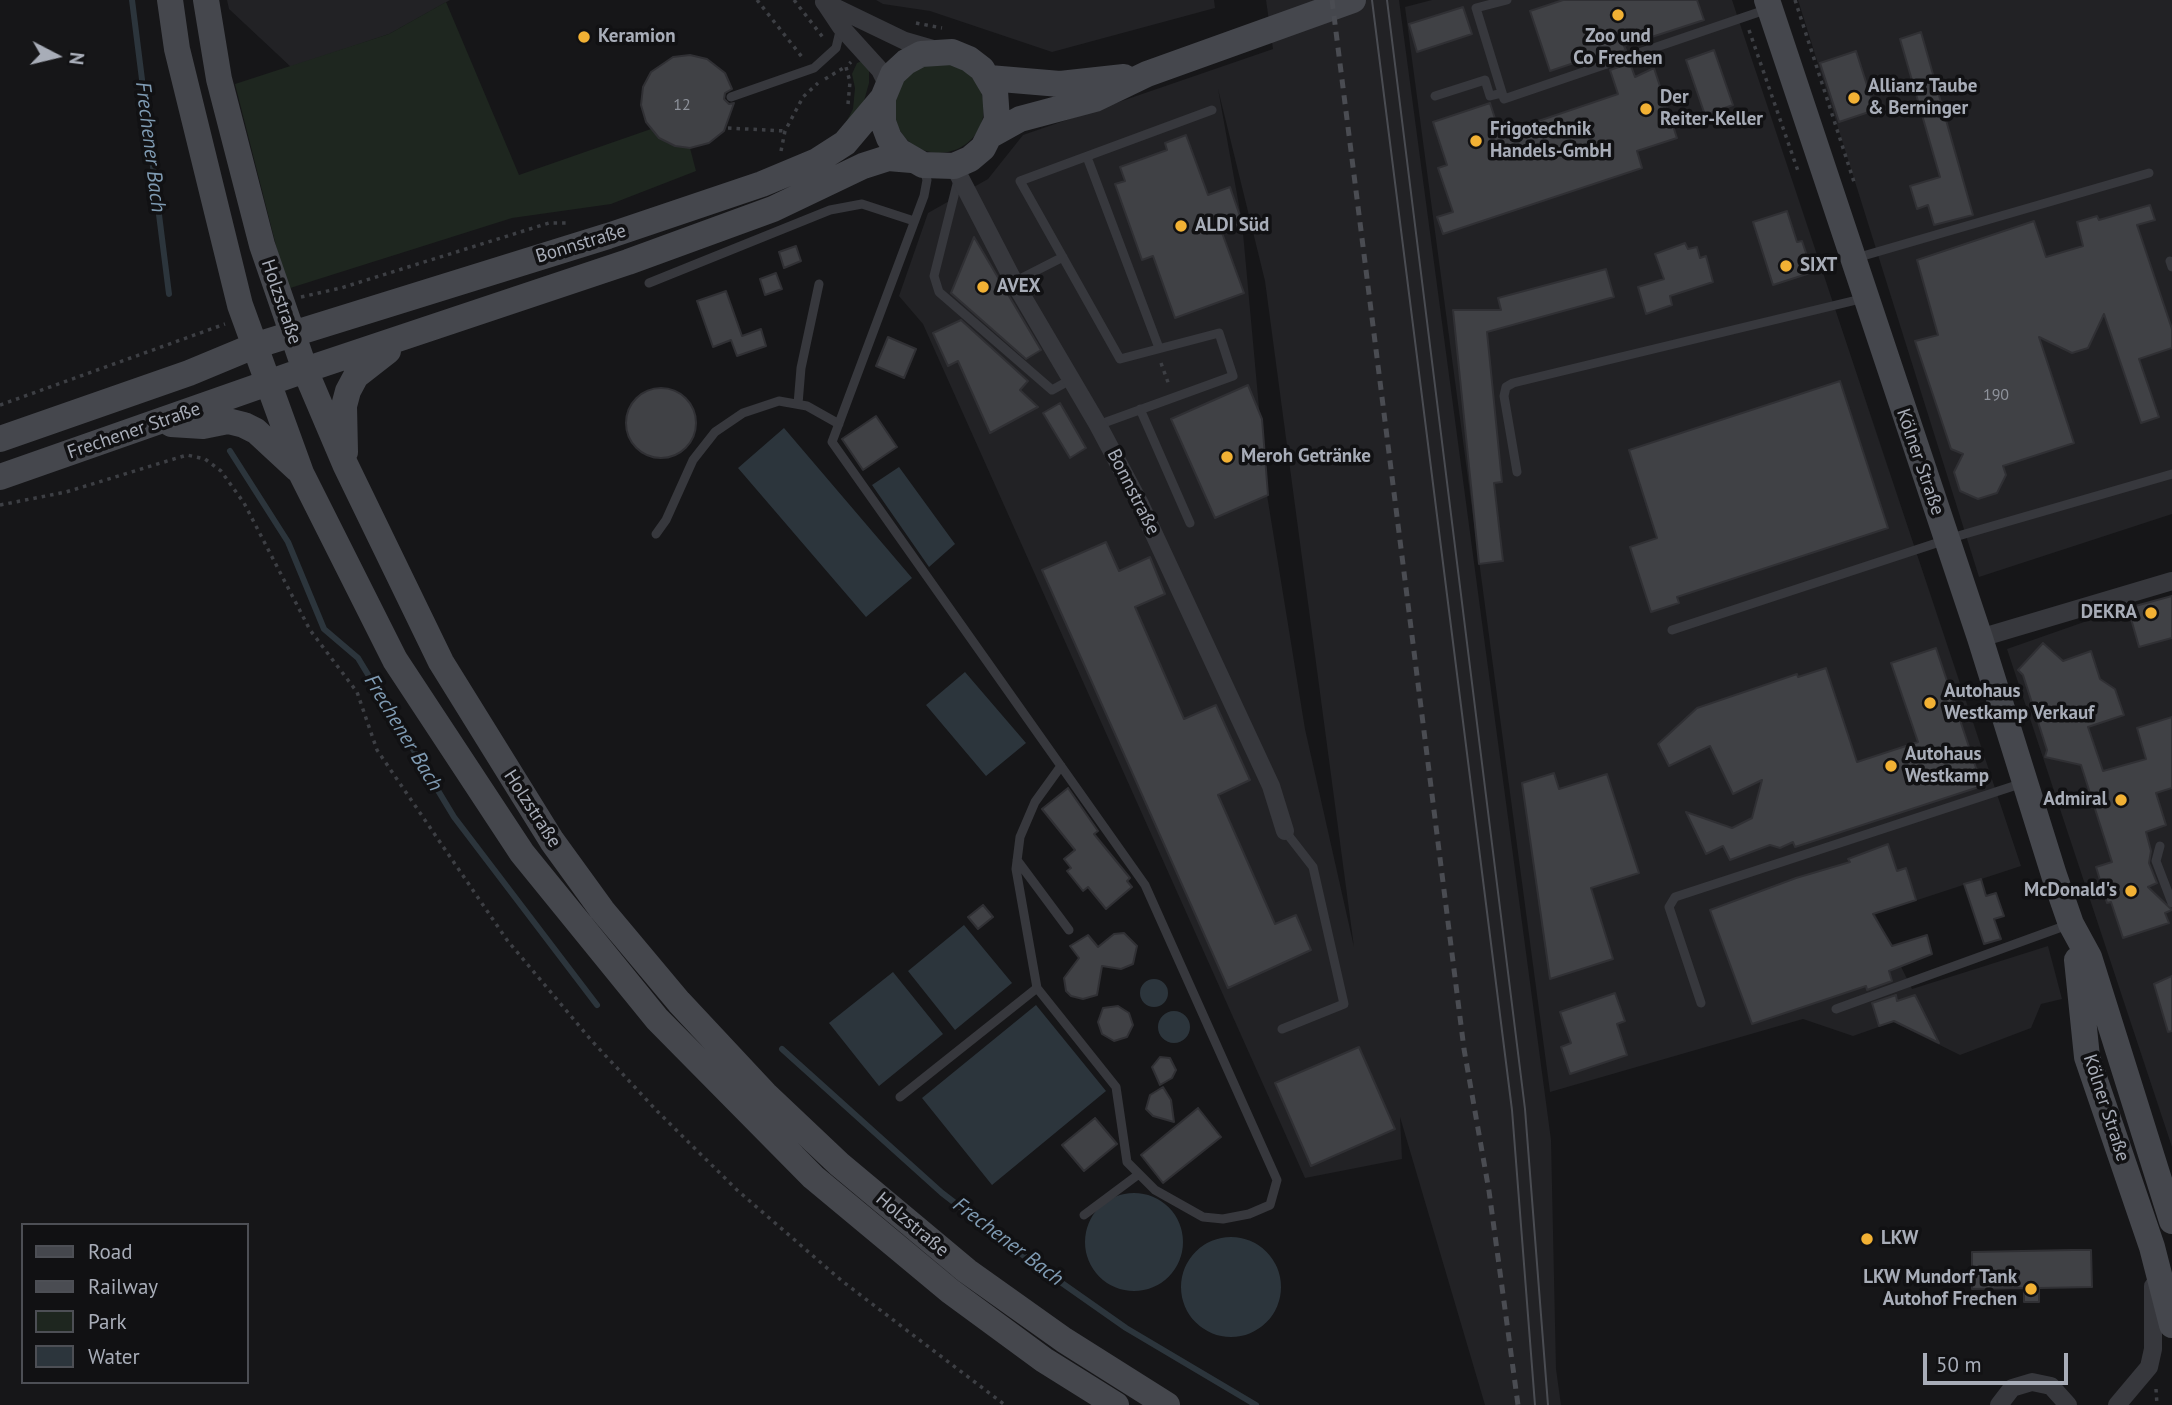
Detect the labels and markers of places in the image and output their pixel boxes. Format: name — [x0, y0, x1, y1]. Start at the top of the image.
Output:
marker: Zoo und Co Frechen — [1610, 7, 1626, 23]
place label: Keramion — [598, 26, 676, 48]
place label: Zoo und Co Frechen — [1573, 26, 1663, 70]
marker: Keramion — [576, 29, 592, 45]
place label: Allianz Taube & Berninger — [1868, 76, 1977, 120]
place label: Der Reiter-Keller — [1660, 87, 1763, 131]
marker: Allianz Taube & Berninger — [1846, 90, 1862, 106]
marker: Der Reiter-Keller — [1638, 101, 1654, 117]
place label: Frigotechnik Handels-GmbH — [1490, 119, 1612, 163]
marker: Frigotechnik Handels-GmbH — [1468, 133, 1484, 149]
place label: ALDI Süd — [1195, 215, 1269, 237]
marker: ALDI Süd — [1173, 218, 1189, 234]
place label: SIXT — [1800, 255, 1837, 277]
marker: SIXT — [1778, 258, 1794, 274]
place label: AVEX — [997, 276, 1041, 298]
marker: AVEX — [975, 279, 991, 295]
place label: Meroh Getränke — [1241, 446, 1371, 468]
marker: Meroh Getränke — [1219, 449, 1235, 465]
place label: DEKRA — [2081, 602, 2137, 624]
marker: DEKRA — [2143, 605, 2159, 621]
place label: Autohaus Westkamp Verkauf — [1944, 681, 2094, 725]
marker: Autohaus Westkamp Verkauf — [1922, 695, 1938, 711]
place label: Autohaus Westkamp — [1905, 744, 1989, 788]
marker: Autohaus Westkamp — [1883, 758, 1899, 774]
place label: Admiral — [2043, 789, 2107, 811]
marker: Admiral — [2113, 792, 2129, 808]
place label: McDonald's — [2024, 880, 2117, 902]
marker: McDonald's — [2123, 883, 2139, 899]
place label: LKW — [1881, 1228, 1918, 1250]
marker: LKW — [1859, 1231, 1875, 1247]
place label: LKW Mundorf Tank Autohof Frechen — [1863, 1267, 2017, 1311]
marker: LKW Mundorf Tank Autohof Frechen — [2023, 1281, 2039, 1297]

